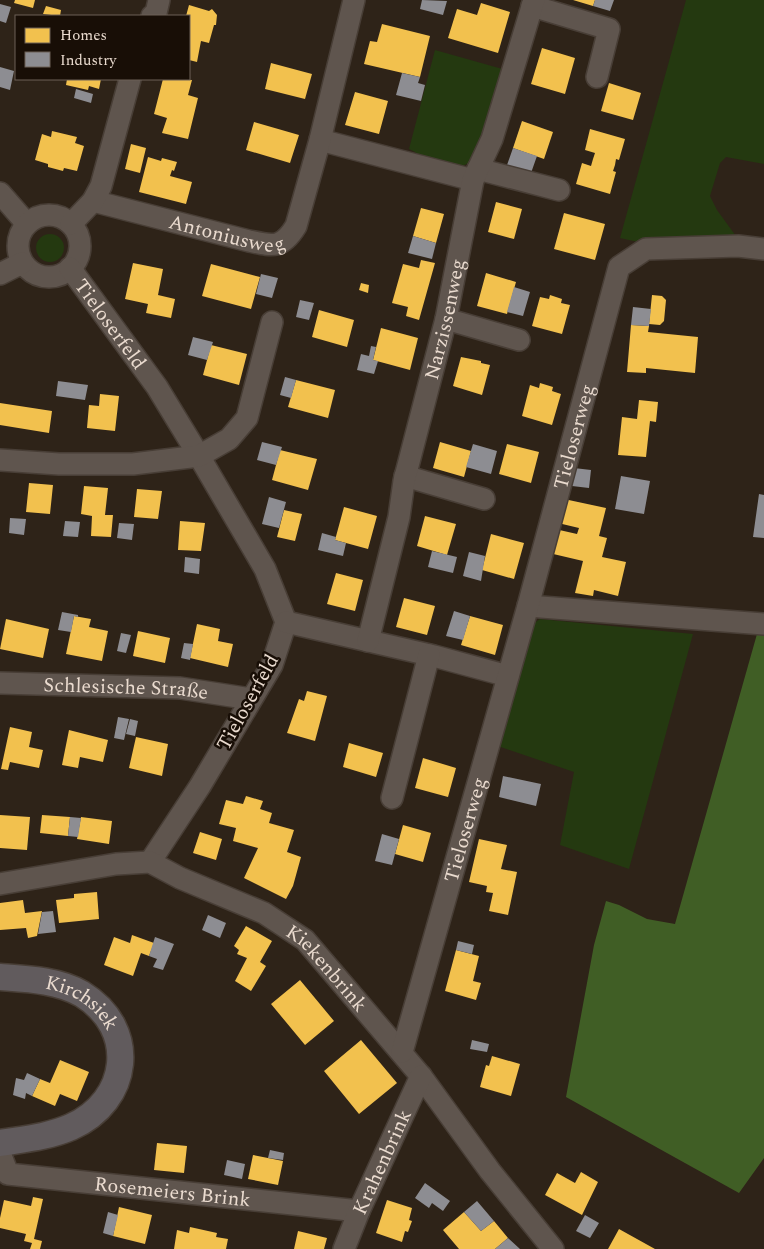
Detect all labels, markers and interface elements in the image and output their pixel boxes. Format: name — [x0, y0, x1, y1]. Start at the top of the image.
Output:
legend — [15, 15, 190, 80]
text: Homes — [60, 24, 107, 47]
text: Industry — [60, 49, 117, 72]
street label: Antoniusweg — [166, 207, 290, 261]
street label: Narzissenweg — [417, 256, 473, 383]
street label: Tieloserfeld — [66, 273, 153, 376]
street label: Tieloserweg — [546, 381, 603, 493]
street label: Tieloserfeld — [209, 649, 287, 756]
street label: Schlesische Straße — [43, 670, 210, 708]
street label: Tieloserweg — [437, 774, 495, 886]
street label: Kiekenbrink — [279, 917, 374, 1019]
street label: Kirchsiek — [43, 968, 126, 1036]
street label: Krahenbrink — [345, 1105, 420, 1220]
street label: Rosemeiers Brink — [93, 1169, 252, 1215]

